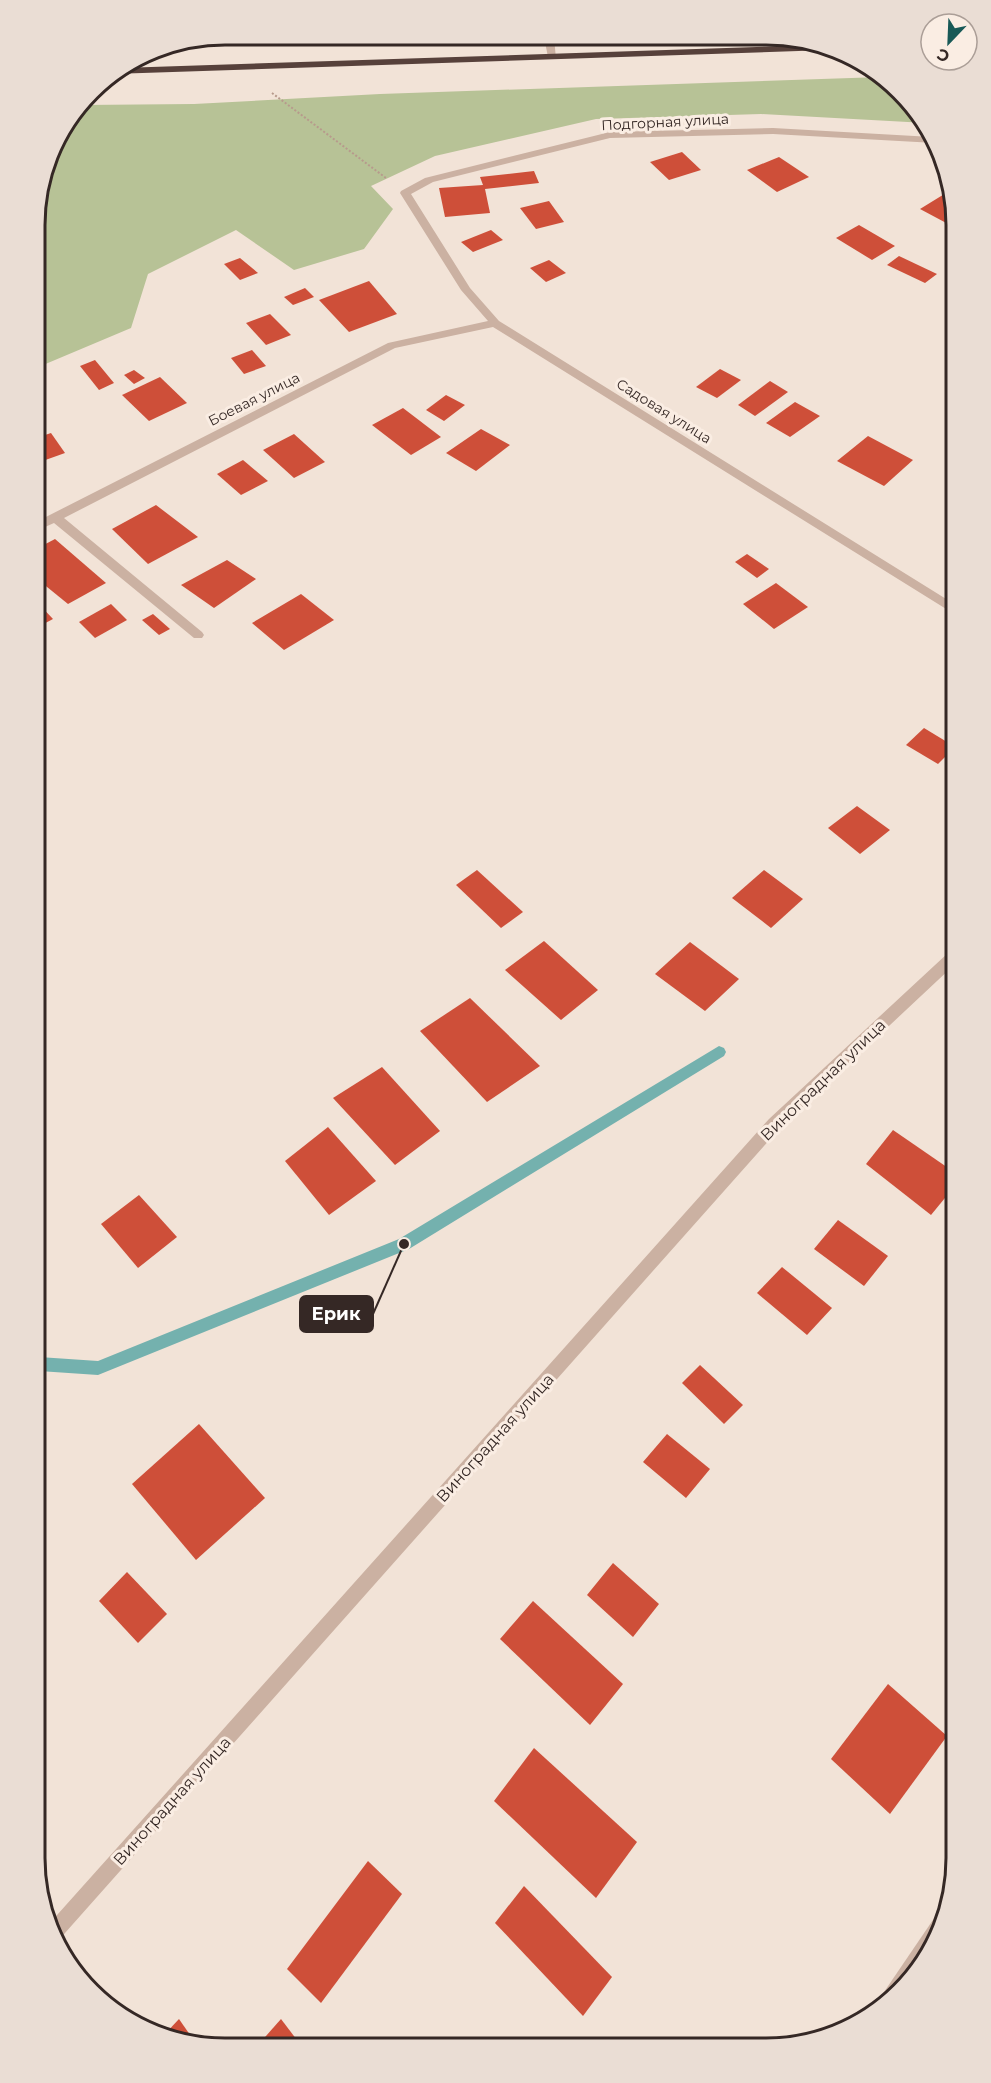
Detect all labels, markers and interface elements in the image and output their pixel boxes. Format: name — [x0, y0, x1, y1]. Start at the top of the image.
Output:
north arrow — [919, 12, 979, 72]
text: С — [934, 44, 952, 66]
street label: Подгорная улица — [601, 110, 729, 134]
street label: Боевая улица — [205, 368, 303, 430]
street label: Садовая улица — [613, 375, 715, 447]
street label: Виноградная улица — [757, 1015, 889, 1145]
callout: Ерик — [300, 1296, 373, 1332]
text: Ерик — [312, 1303, 361, 1325]
street label: Виноградная улица — [432, 1370, 558, 1506]
street label: Виноградная улица — [109, 1733, 235, 1869]

